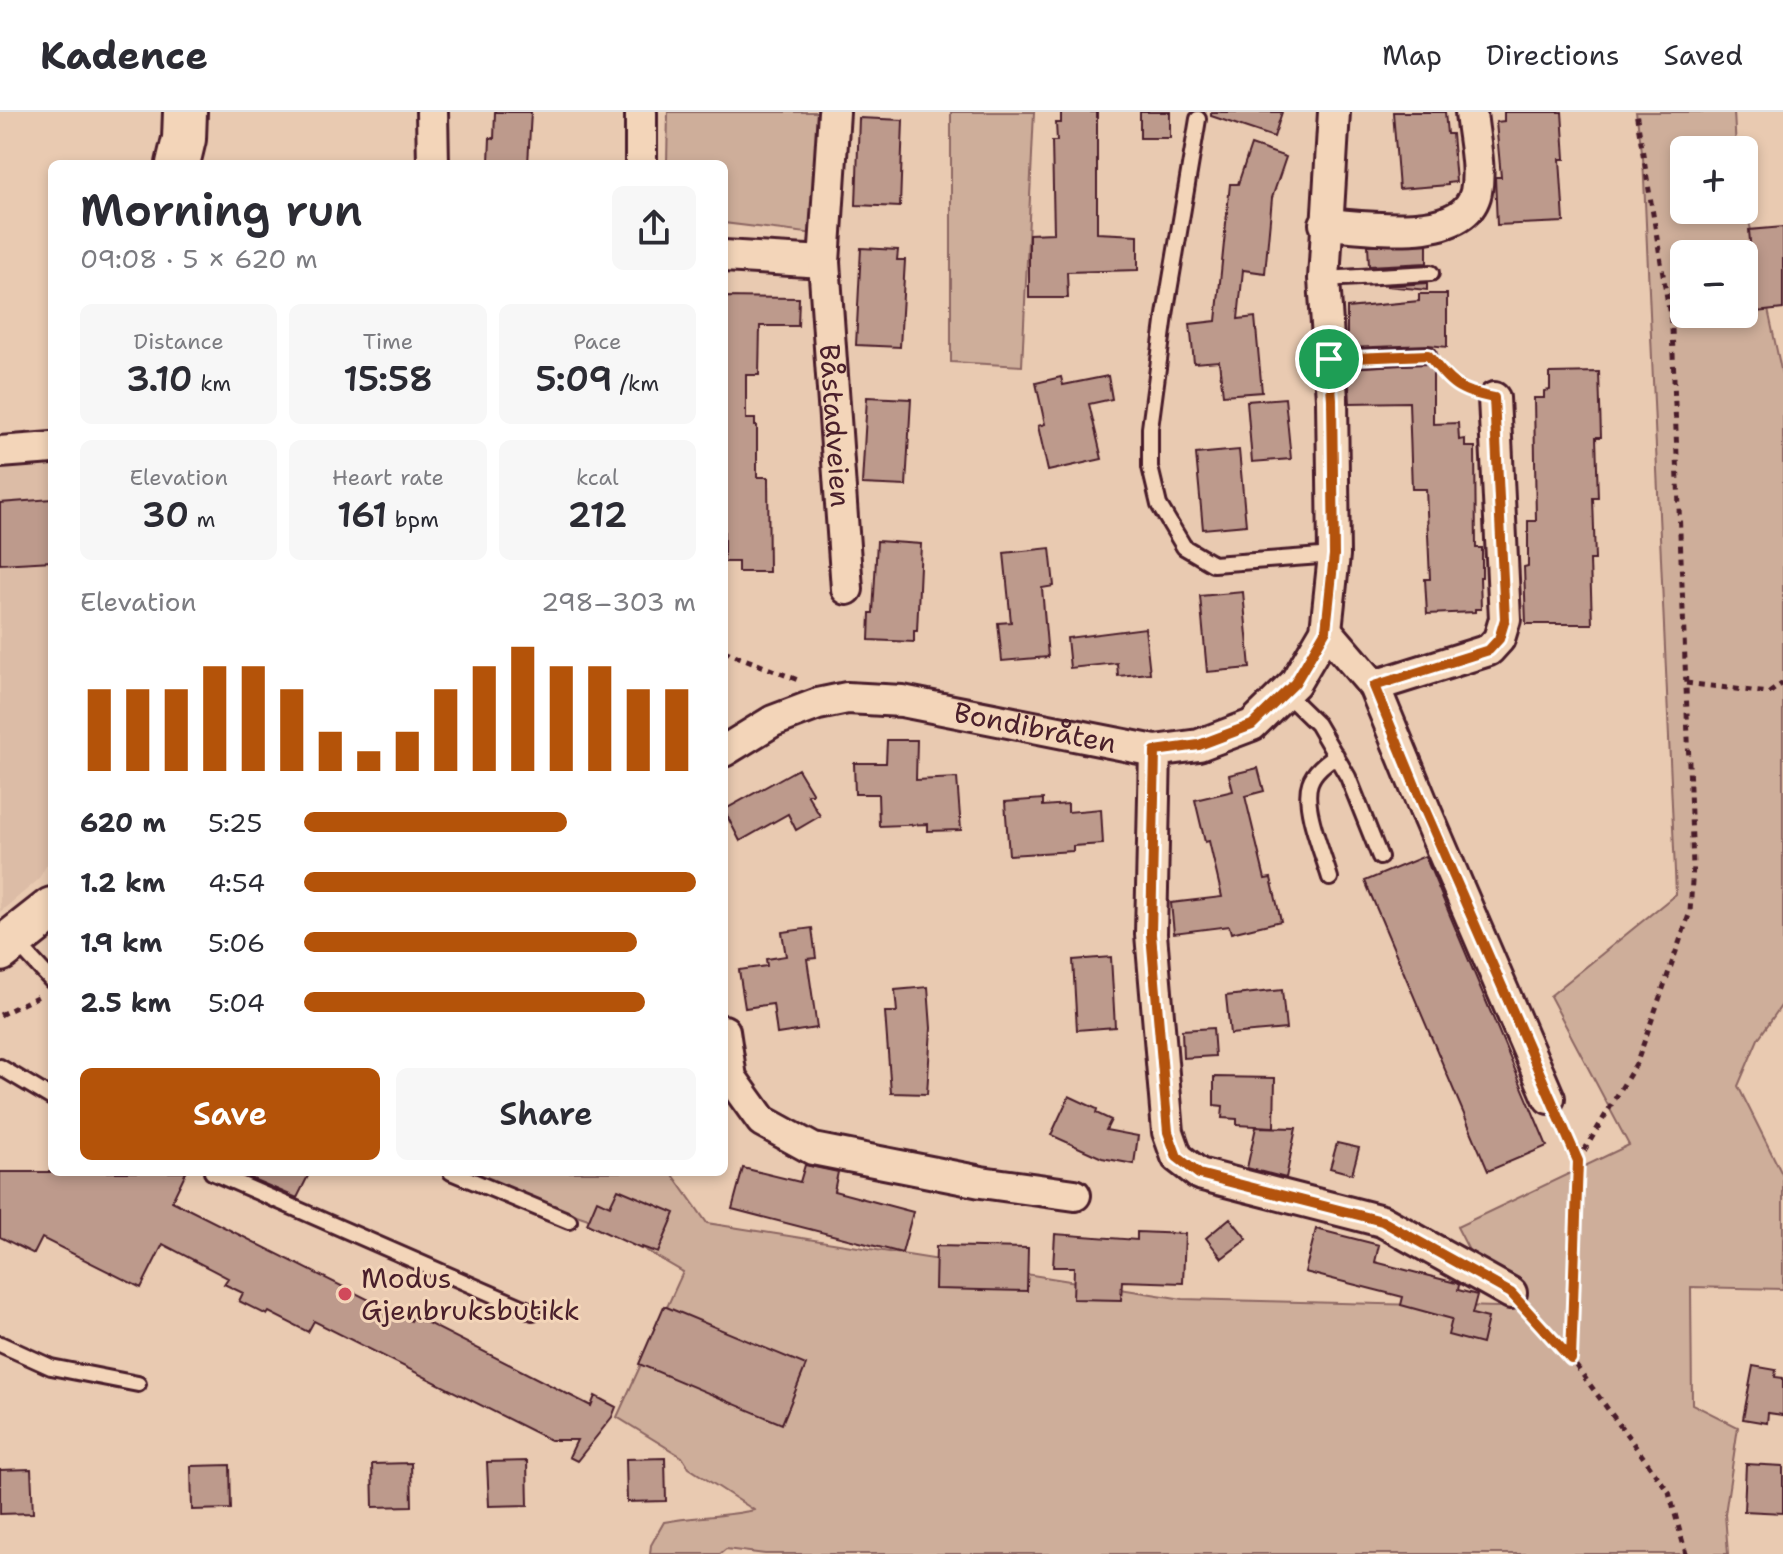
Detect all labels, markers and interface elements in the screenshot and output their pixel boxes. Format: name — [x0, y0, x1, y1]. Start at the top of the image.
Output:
text: Kadence — [40, 30, 208, 81]
text: Map — [1382, 36, 1442, 74]
text: Directions — [1486, 36, 1620, 74]
text: Saved — [1664, 36, 1743, 74]
map controls — [1670, 136, 1758, 328]
button: + — [1670, 136, 1758, 224]
text: Morning run — [80, 181, 363, 240]
button: share — [612, 186, 696, 270]
button: − — [1670, 240, 1758, 328]
text: 09:08 · 5 × 620 m — [80, 241, 318, 276]
pin — [1295, 325, 1363, 393]
text: Distance — [134, 327, 224, 356]
text: Time — [363, 327, 413, 356]
text: Pace — [573, 327, 622, 356]
icon: arrive — [1307, 337, 1351, 381]
street label: Båstadveien — [811, 343, 860, 509]
text: 3.10 — [126, 356, 193, 402]
text: 15:58 — [343, 356, 433, 402]
text: 5:09 — [536, 356, 612, 402]
text: km — [193, 369, 231, 398]
text: /km — [612, 369, 659, 398]
text: Elevation — [129, 463, 228, 492]
text: Heart rate — [332, 463, 444, 492]
text: kcal — [576, 463, 619, 492]
text: 30 — [142, 492, 189, 538]
text: 161 — [337, 492, 387, 538]
text: 212 — [567, 492, 627, 538]
text: m — [189, 505, 216, 534]
text: bpm — [387, 505, 439, 534]
text: Elevation — [80, 584, 196, 619]
text: 298–303 m — [541, 584, 696, 619]
street label: Bondibråten — [951, 693, 1120, 762]
text: 620 m — [80, 805, 166, 840]
text: 5:25 — [208, 805, 262, 840]
text: 1.2 km — [80, 865, 165, 900]
text: 4:54 — [208, 865, 265, 900]
text: 1.9 km — [80, 925, 162, 960]
text: 5:06 — [208, 925, 265, 960]
text: 2.5 km — [80, 985, 171, 1020]
text: 5:04 — [208, 985, 265, 1020]
button: Save — [80, 1068, 380, 1160]
button: Share — [396, 1068, 696, 1160]
place label: Modus Gjenbruksbutikk — [361, 1259, 580, 1329]
marker: Modus Gjenbruksbutikk — [336, 1285, 354, 1303]

